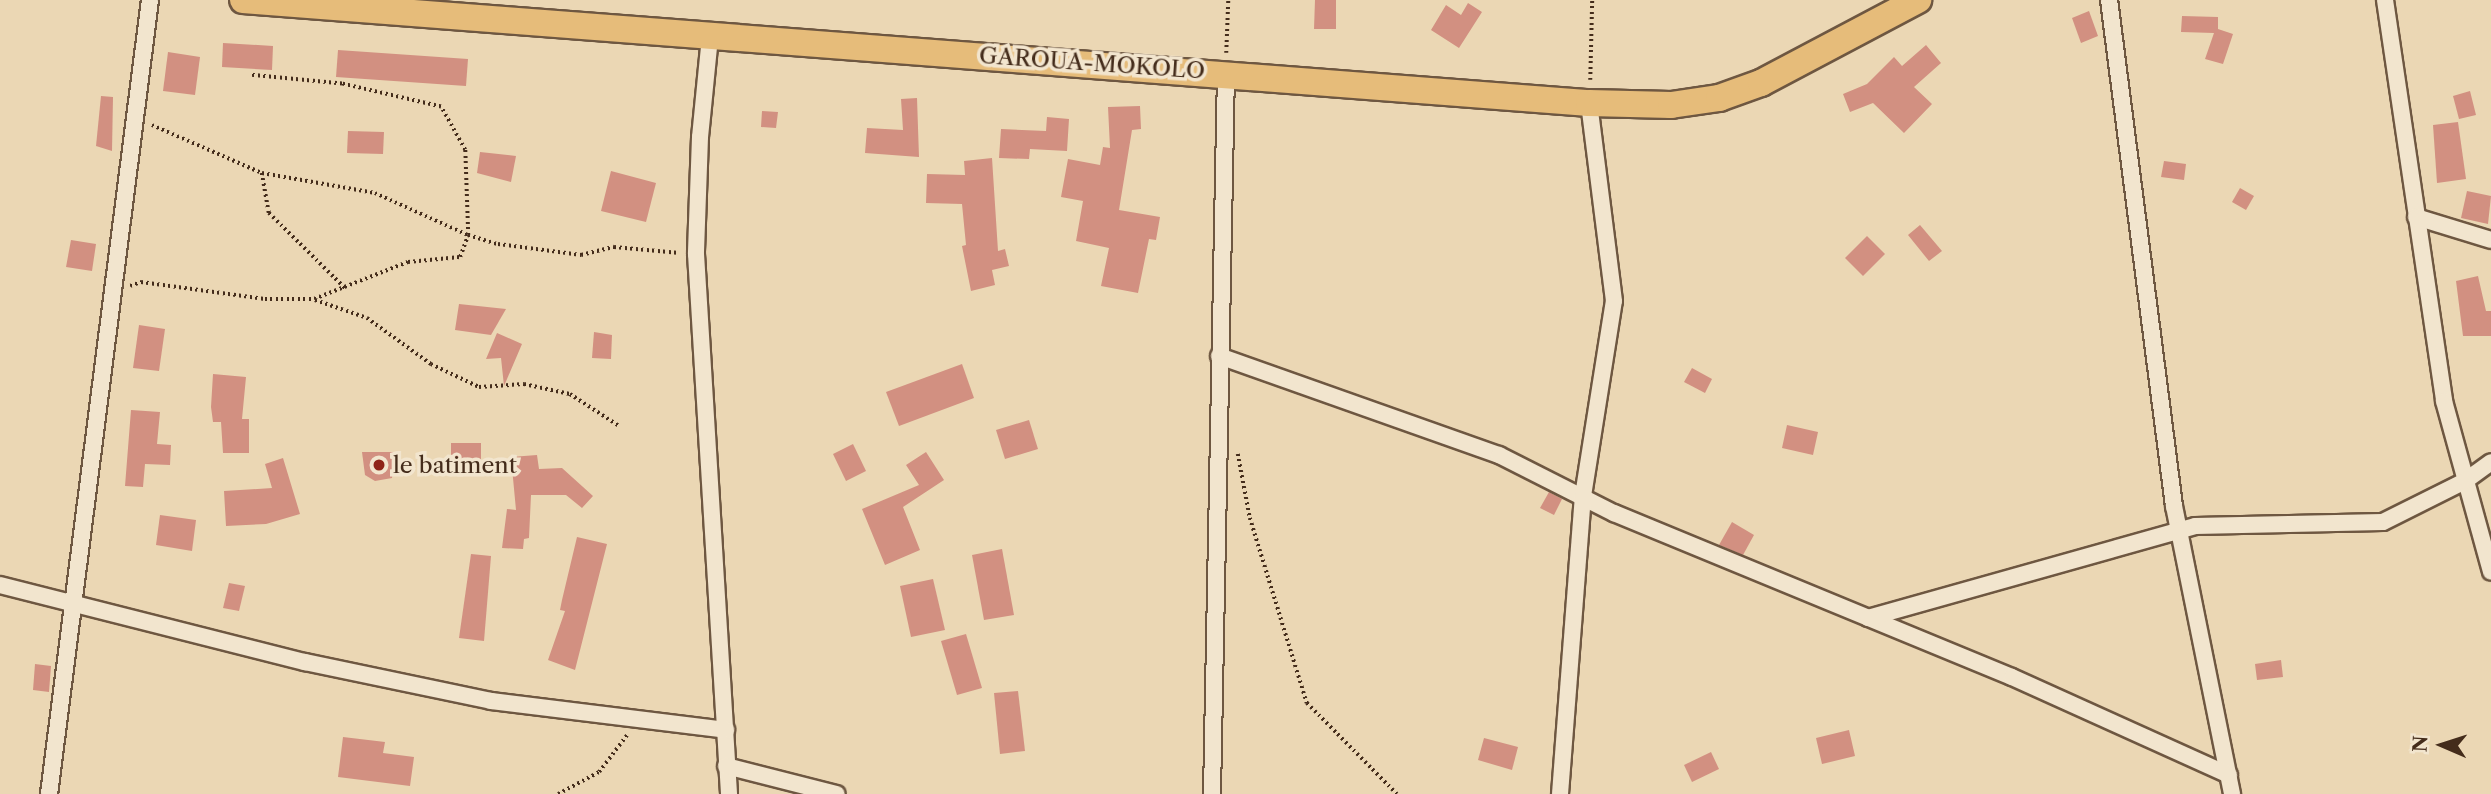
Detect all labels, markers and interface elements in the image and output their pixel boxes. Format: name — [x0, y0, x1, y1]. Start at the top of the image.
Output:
street label: GAROUA-MOKOLO — [978, 41, 1206, 85]
place label: le batiment — [393, 451, 517, 479]
marker: le batiment — [371, 457, 387, 473]
north arrow — [2407, 710, 2477, 780]
text: N — [2409, 735, 2432, 753]

